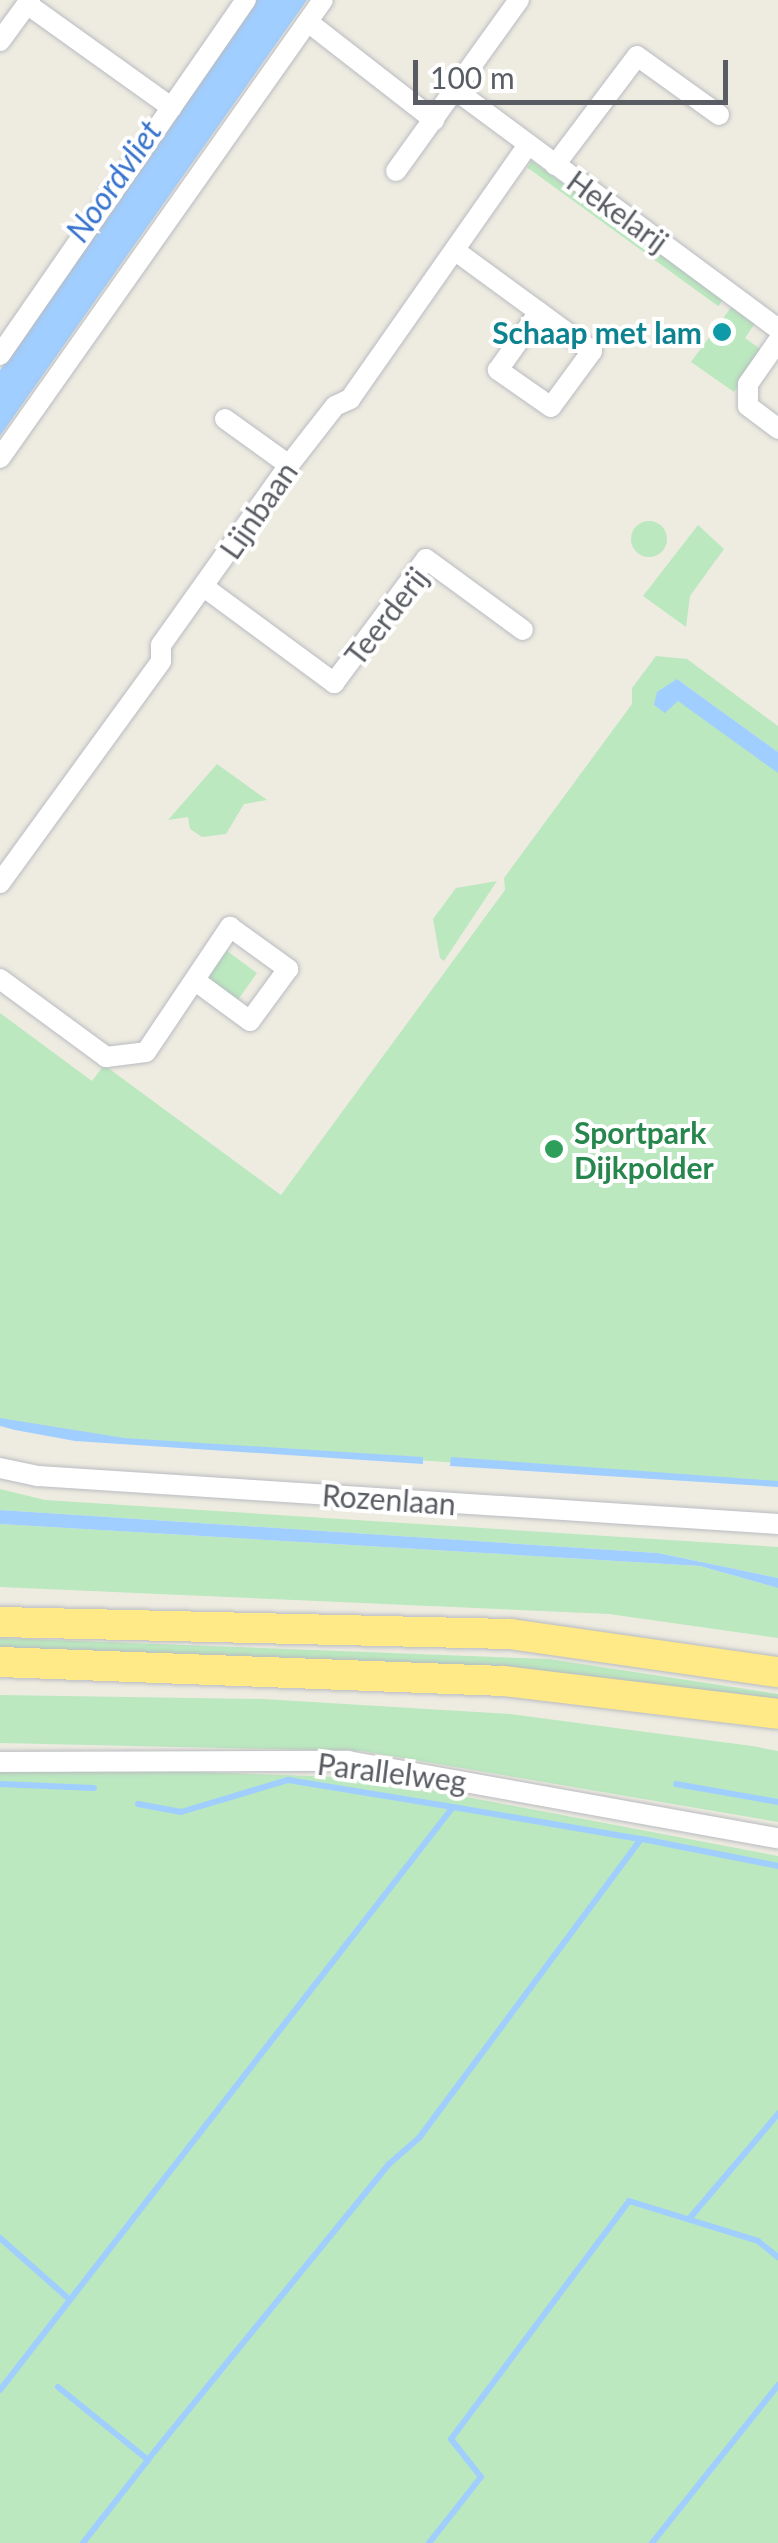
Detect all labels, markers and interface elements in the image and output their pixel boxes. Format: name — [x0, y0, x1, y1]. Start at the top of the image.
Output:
scale bar — [418, 40, 733, 102]
text: 100 m — [430, 59, 515, 95]
water label: Noordvliet — [58, 113, 170, 249]
street label: Hekelarij — [561, 162, 675, 260]
place label: Schaap met lam — [492, 314, 702, 350]
marker: Schaap met lam — [711, 321, 733, 343]
street label: Lijnbaan — [212, 455, 304, 565]
street label: Teerderij — [337, 560, 435, 672]
place label: Sportpark Dijkpolder — [574, 1114, 714, 1184]
marker: Sportpark Dijkpolder — [543, 1138, 565, 1160]
street label: Rozenlaan — [321, 1476, 457, 1522]
street label: Parallelweg — [315, 1745, 469, 1799]

